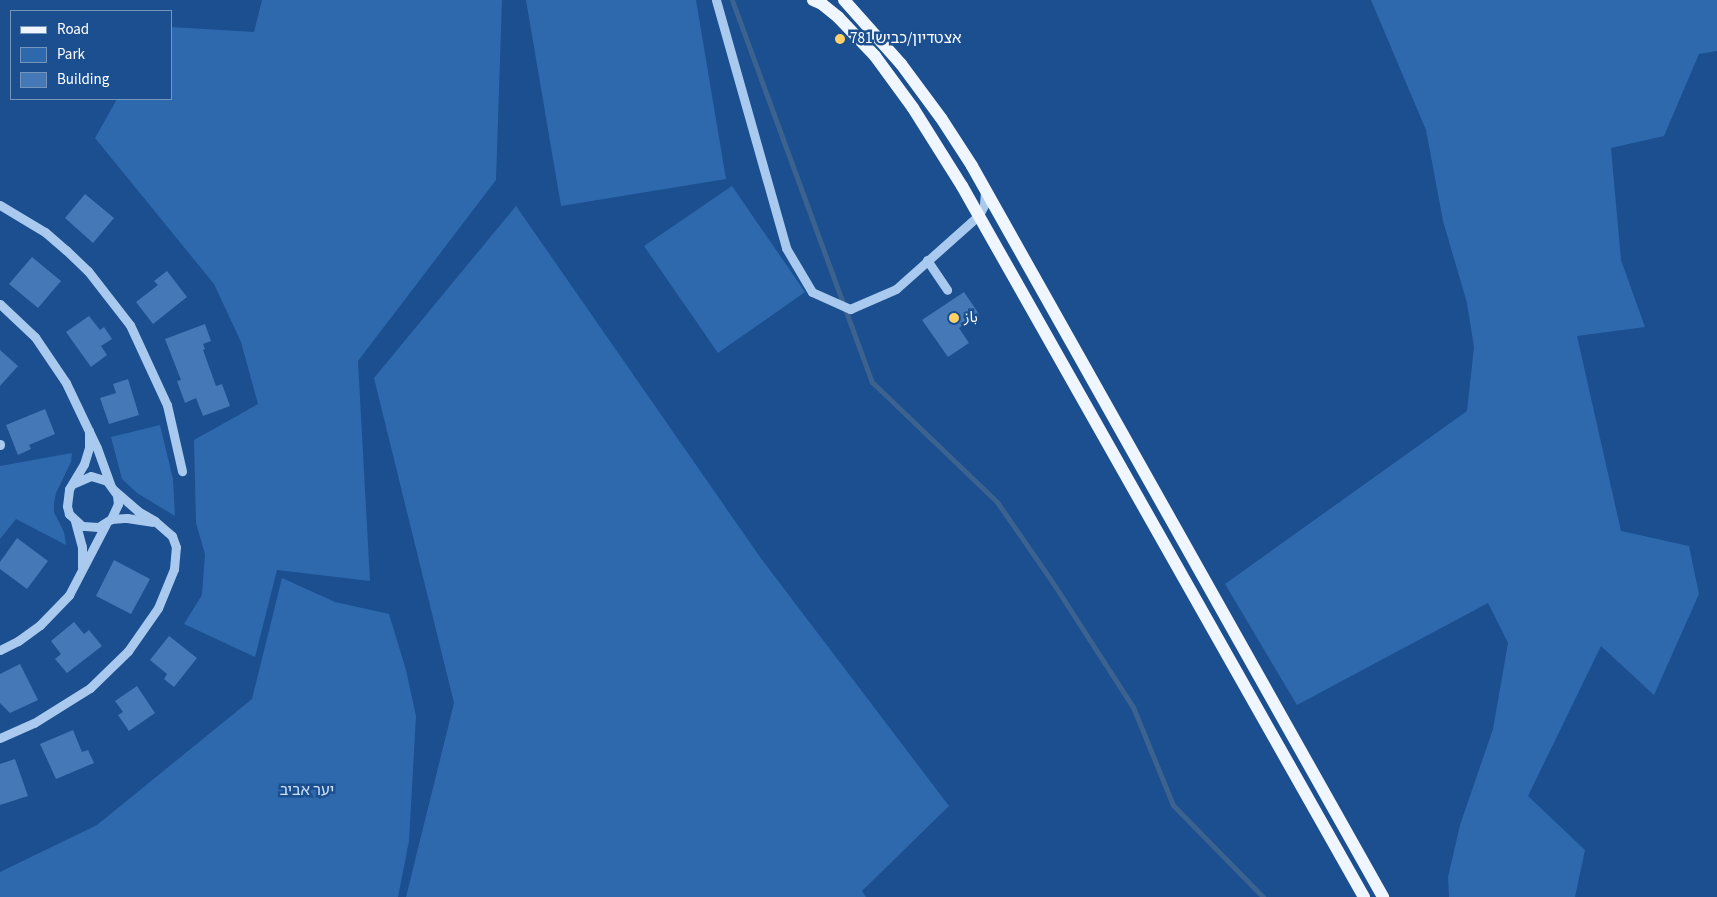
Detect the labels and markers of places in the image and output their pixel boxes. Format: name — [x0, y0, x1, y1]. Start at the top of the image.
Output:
place label: אצטדיון/כביש 781 — [850, 30, 961, 48]
marker: אצטדיון/כביש 781 — [834, 33, 846, 45]
place label: باز — [964, 309, 978, 327]
marker: باز — [948, 312, 960, 324]

